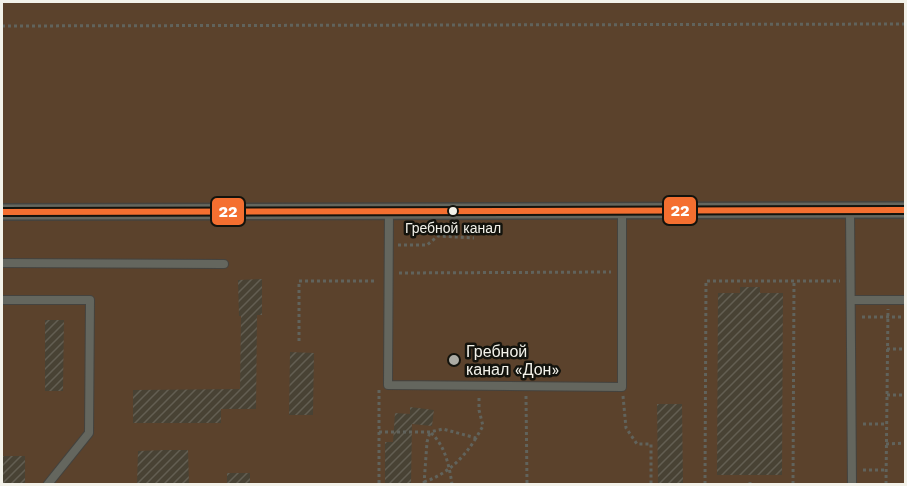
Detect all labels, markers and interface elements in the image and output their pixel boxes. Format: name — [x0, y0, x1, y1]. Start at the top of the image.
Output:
line badge: 22 — [663, 196, 697, 225]
line badge: 22 — [211, 197, 245, 226]
text: 22 — [670, 201, 690, 220]
text: 22 — [218, 202, 238, 221]
marker: Гребной канал — [447, 205, 459, 217]
place label: Гребной канал — [405, 220, 501, 236]
place label: Гребной канал «Дон» — [466, 342, 559, 379]
marker: Гребной канал «Дон» — [447, 353, 461, 367]

